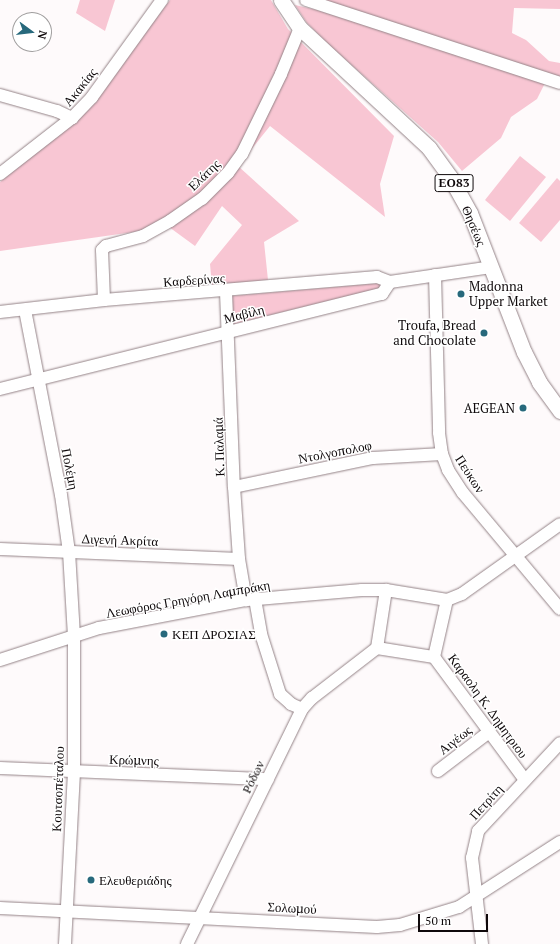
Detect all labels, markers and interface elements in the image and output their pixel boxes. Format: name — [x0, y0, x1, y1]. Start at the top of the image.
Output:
north arrow — [12, 12, 52, 52]
text: N — [35, 29, 50, 41]
street label: Ακακίας — [60, 65, 100, 109]
street label: Ελάτης — [185, 156, 223, 194]
road number: ΕΟ83 — [434, 173, 474, 193]
street label: Θησέως — [459, 203, 489, 249]
street label: Καρδερίνας — [163, 270, 225, 290]
place label: Madonna Upper Market — [469, 279, 548, 310]
marker: Madonna Upper Market — [456, 289, 466, 299]
street label: Μαβίλη — [222, 301, 266, 327]
place label: Troufa, Bread and Chocolate — [393, 318, 476, 349]
marker: Troufa, Bread and Chocolate — [479, 328, 489, 338]
place label: AEGEAN — [464, 400, 515, 416]
marker: AEGEAN — [518, 403, 528, 413]
street label: Κ. Παλαμά — [210, 417, 228, 477]
street label: Ντολγοπολοφ — [297, 437, 373, 467]
street label: Πολέμη — [58, 447, 82, 491]
street label: Πεύκων — [452, 452, 488, 496]
street label: Διγενή Ακρίτα — [81, 531, 159, 549]
street label: Λεωφόρος Γρηγόρη Λαμπράκη — [105, 577, 271, 621]
place label: ΚΕΠ ΔΡΟΣΙΑΣ — [172, 626, 256, 642]
marker: ΚΕΠ ΔΡΟΣΙΑΣ — [159, 629, 169, 639]
street label: Καραολη Κ. Δημητριου — [445, 651, 531, 761]
street label: Αιγέως — [435, 722, 475, 758]
street label: Κουτσοπέταλου — [49, 746, 67, 832]
street label: Κρώμνης — [109, 751, 159, 769]
street label: Ρόδων — [238, 758, 268, 796]
street label: Πετρίτη — [466, 781, 506, 823]
place label: Ελευθεριάδης — [99, 872, 172, 888]
marker: Ελευθεριάδης — [86, 875, 96, 885]
street label: Σολωμού — [267, 899, 317, 917]
scale bar — [420, 906, 490, 932]
text: 50 m — [425, 913, 451, 928]

